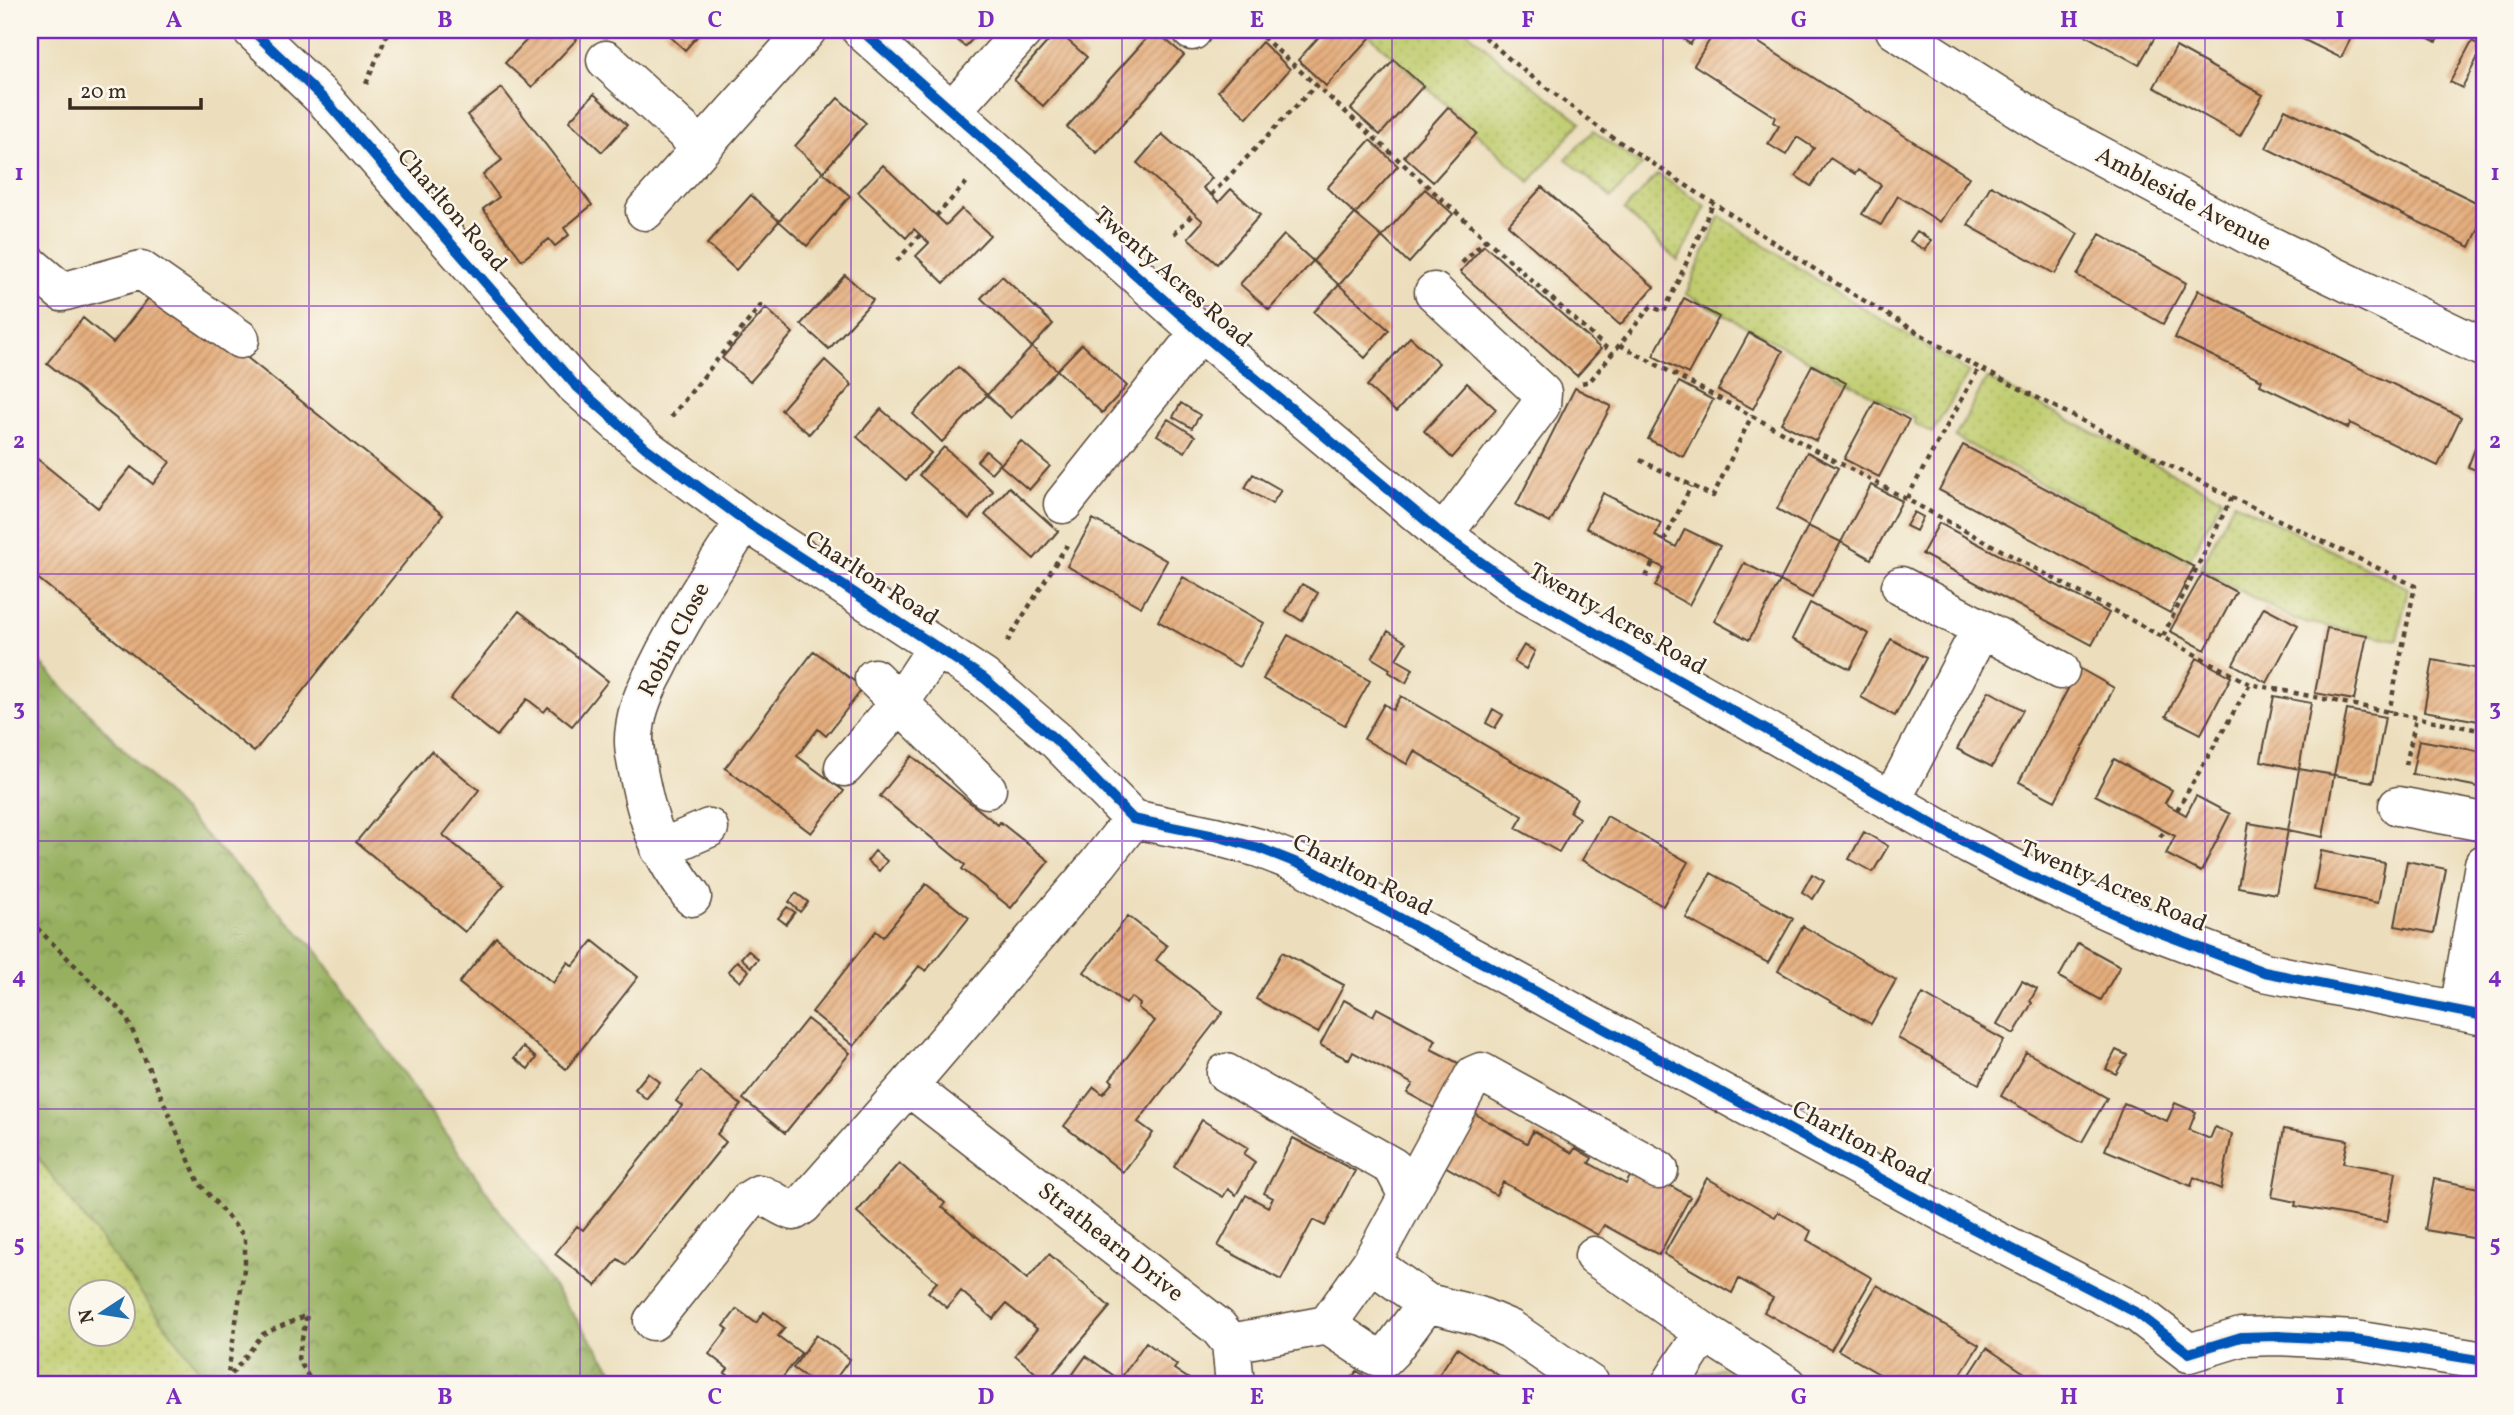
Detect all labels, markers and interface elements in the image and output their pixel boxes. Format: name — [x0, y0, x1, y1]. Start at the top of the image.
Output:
text: A — [166, 5, 182, 37]
text: B — [437, 5, 453, 37]
text: C — [708, 5, 722, 37]
text: D — [978, 5, 995, 37]
text: E — [1250, 5, 1264, 37]
text: F — [1521, 5, 1535, 37]
text: G — [1791, 5, 1807, 37]
text: H — [2060, 5, 2078, 37]
text: I — [2336, 5, 2344, 37]
scale bar — [70, 66, 201, 110]
text: 20 m — [80, 78, 126, 107]
street label: Ambleside Avenue — [2089, 139, 2277, 261]
street label: Charlton Road — [388, 142, 514, 280]
text: 1 — [14, 158, 24, 190]
text: 1 — [2490, 158, 2500, 190]
street label: Twenty Acres Road — [1085, 199, 1259, 357]
text: 2 — [13, 426, 25, 458]
text: 2 — [2489, 426, 2501, 458]
street label: Charlton Road — [797, 523, 945, 635]
street label: Twenty Acres Road — [1522, 555, 1712, 685]
street label: Robin Close — [631, 577, 719, 703]
text: 3 — [13, 693, 25, 725]
text: 3 — [2489, 693, 2501, 725]
street label: Charlton Road — [1286, 826, 1438, 926]
street label: Twenty Acres Road — [2014, 832, 2212, 942]
text: 4 — [12, 961, 26, 993]
text: 4 — [2488, 961, 2502, 993]
street label: Charlton Road — [1785, 1093, 1937, 1195]
street label: Strathearn Drive — [1030, 1175, 1190, 1311]
text: 5 — [13, 1229, 25, 1261]
text: 5 — [2489, 1229, 2501, 1261]
north arrow — [66, 1278, 136, 1348]
text: N — [73, 1306, 101, 1326]
text: A — [166, 1382, 182, 1414]
text: B — [437, 1382, 453, 1414]
text: C — [708, 1382, 722, 1414]
text: D — [978, 1382, 995, 1414]
text: E — [1250, 1382, 1264, 1414]
text: F — [1521, 1382, 1535, 1414]
text: G — [1791, 1382, 1807, 1414]
text: H — [2060, 1382, 2078, 1414]
text: I — [2336, 1382, 2344, 1414]

